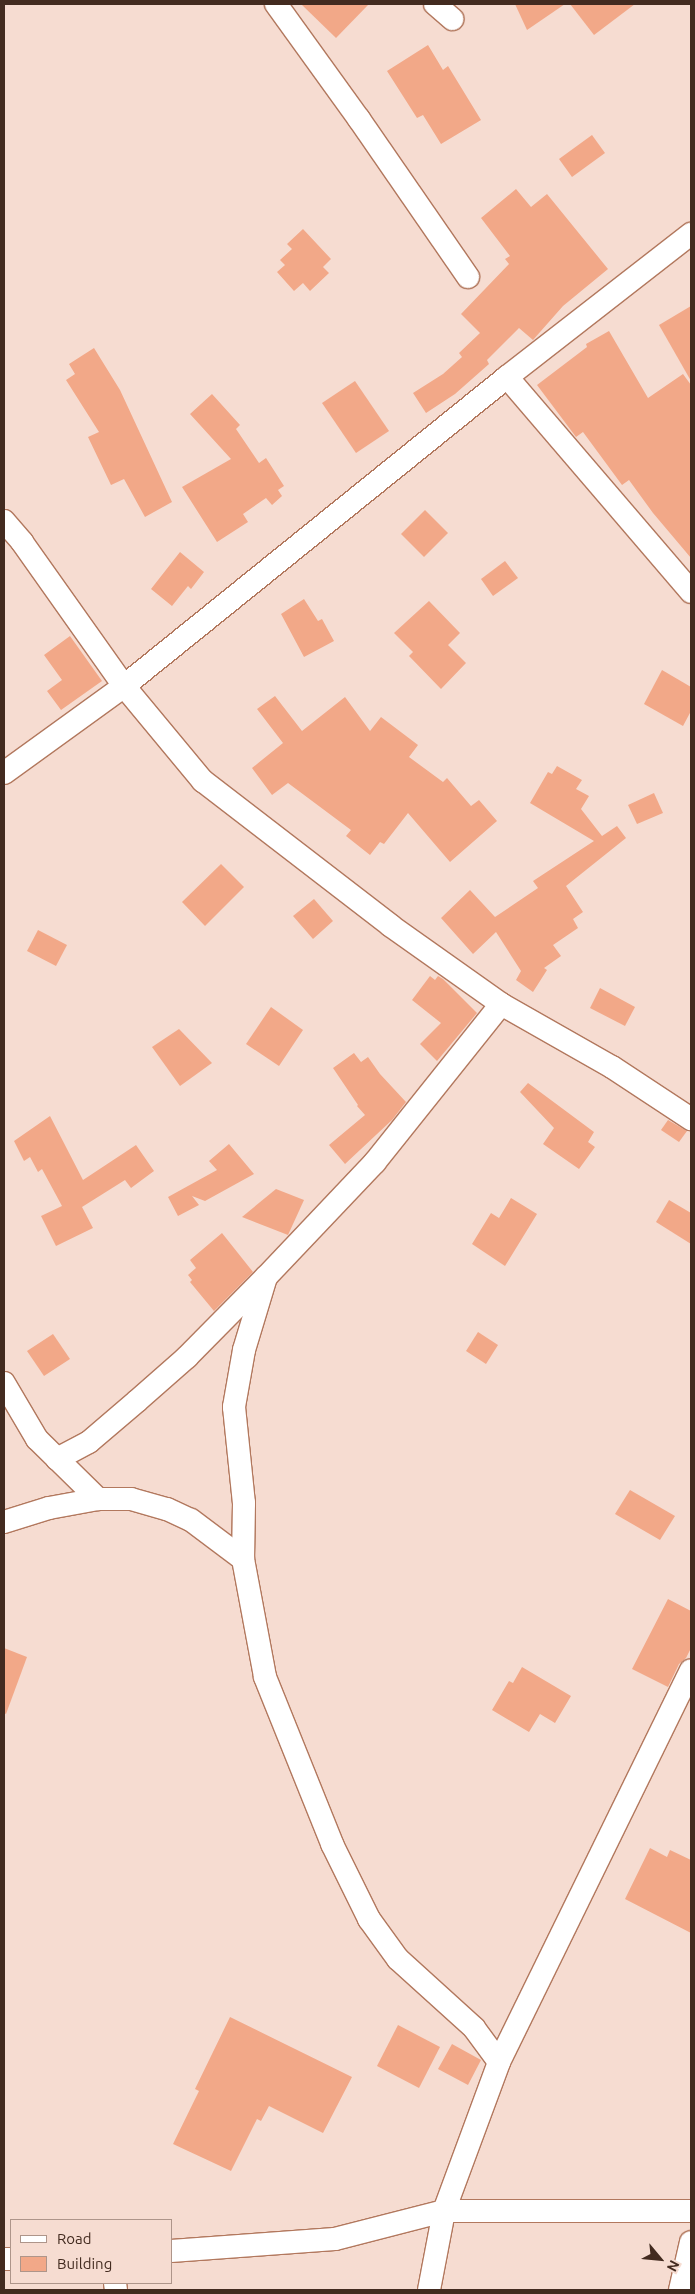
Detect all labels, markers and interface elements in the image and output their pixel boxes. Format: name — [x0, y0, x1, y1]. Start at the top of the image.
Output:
legend — [10, 2219, 172, 2284]
text: Road — [57, 2230, 92, 2247]
north arrow — [635, 2234, 685, 2284]
text: Building — [57, 2255, 112, 2272]
text: N — [664, 2258, 683, 2274]

